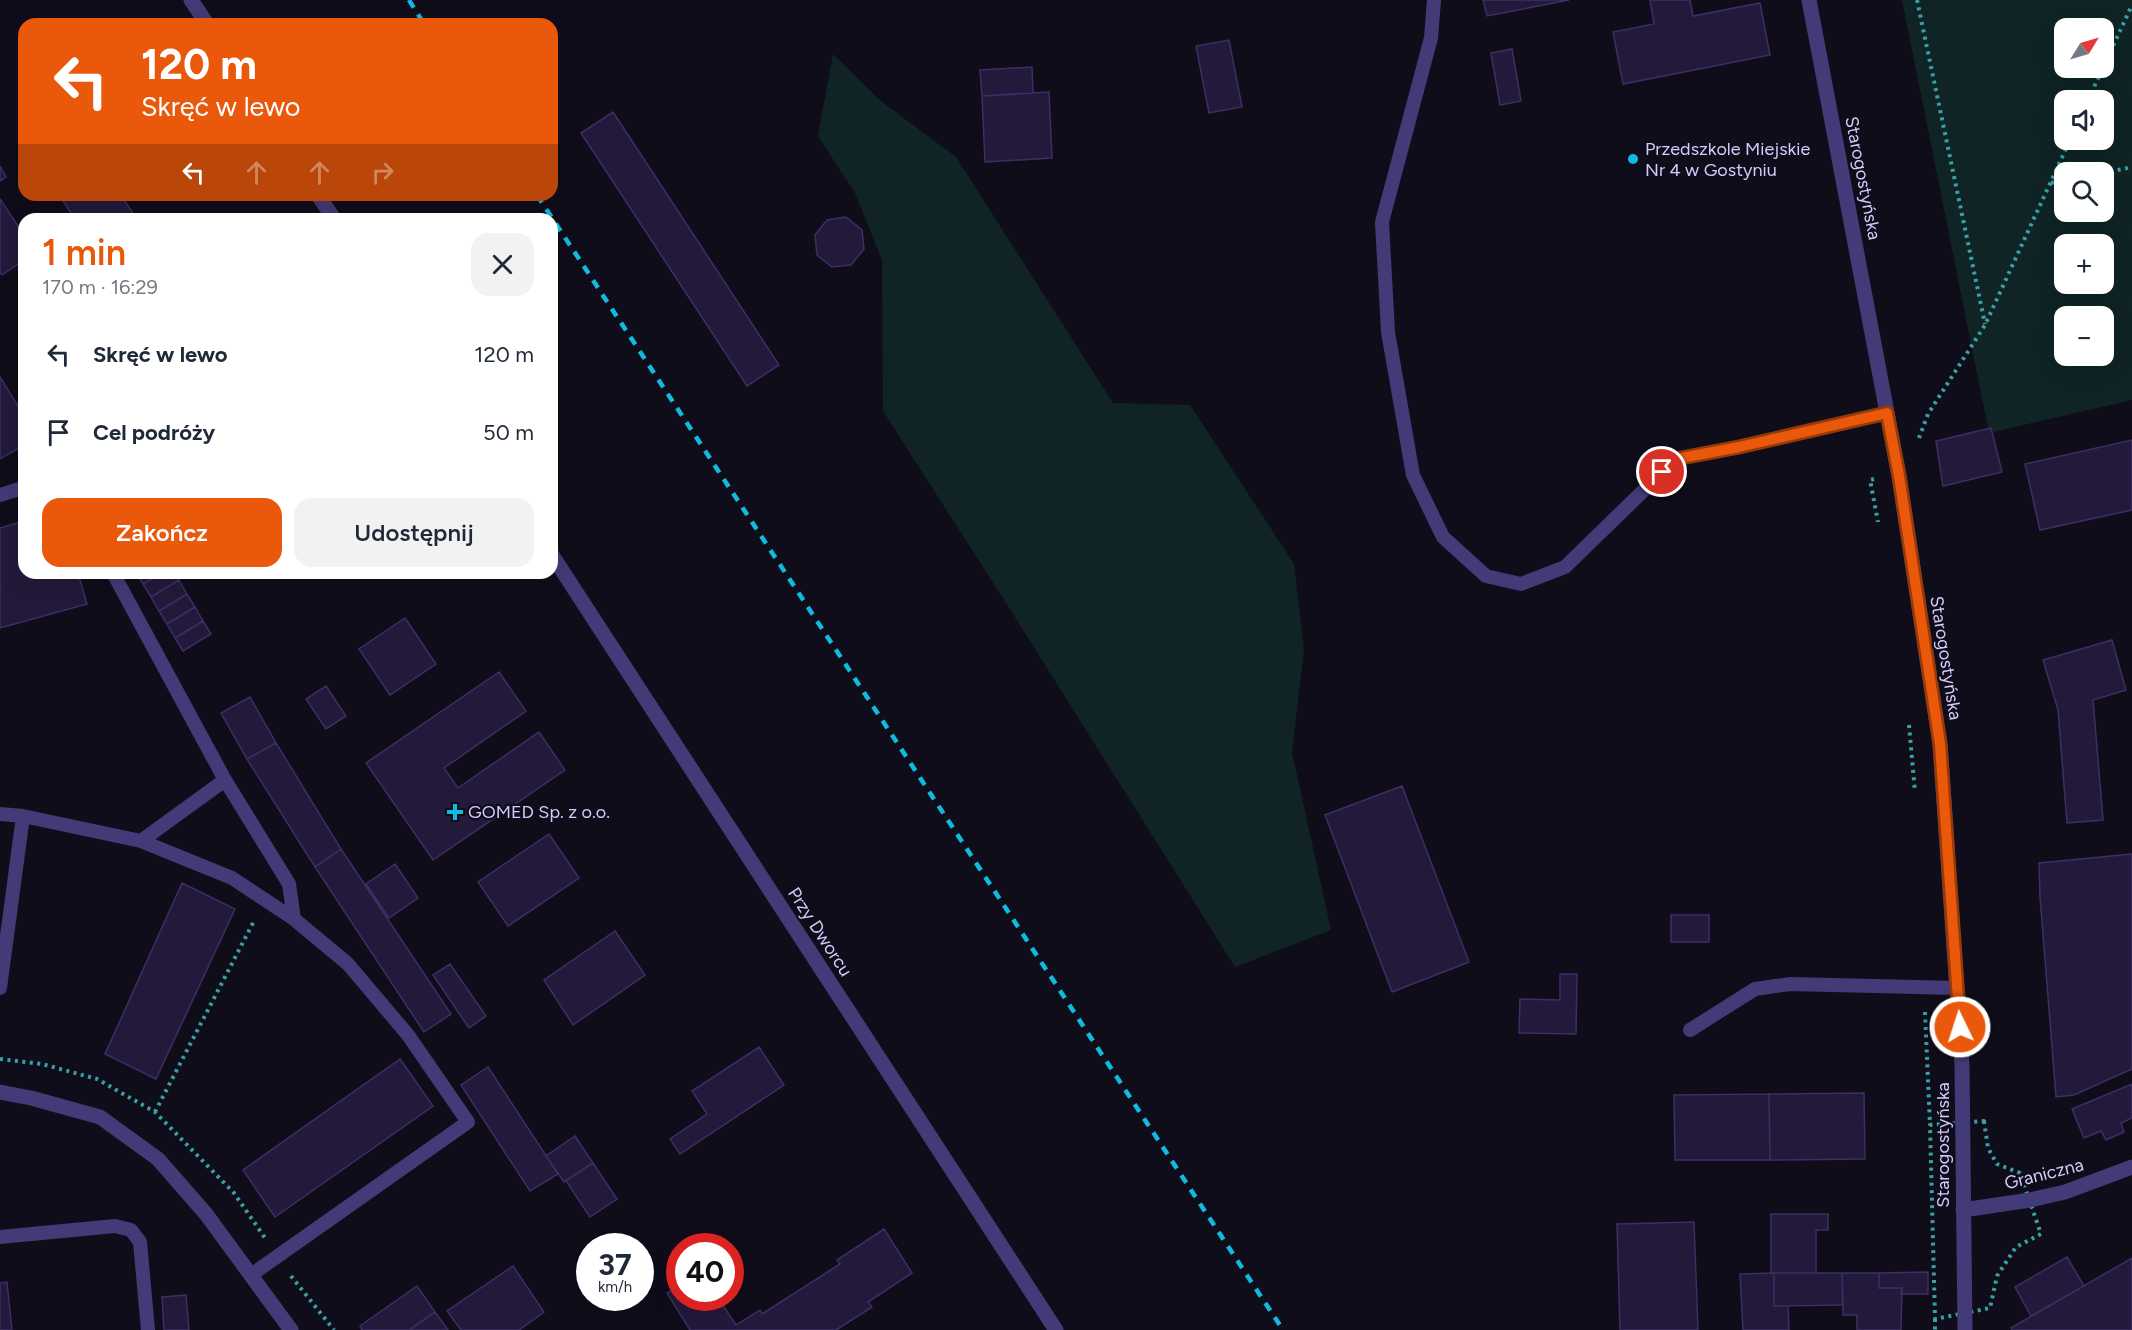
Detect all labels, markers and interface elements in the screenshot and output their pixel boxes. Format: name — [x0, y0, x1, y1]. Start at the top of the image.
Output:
north arrow — [2054, 18, 2114, 78]
map controls — [2054, 18, 2114, 366]
text: 120 m — [141, 39, 257, 90]
icon: left — [42, 42, 120, 120]
text: Skręć w lewo — [141, 90, 301, 123]
button: sound — [2054, 90, 2114, 150]
street label: Starogostyńska — [1840, 114, 1886, 242]
place label: Przedszkole Miejskie Nr 4 w Gostyniu — [1645, 138, 1810, 181]
marker: Przedszkole Miejskie Nr 4 w Gostyniu — [1626, 152, 1640, 166]
icon: left — [177, 156, 210, 189]
icon: ahead — [240, 156, 273, 189]
icon: ahead — [303, 156, 336, 189]
icon: right — [366, 156, 399, 189]
button: search — [2054, 162, 2114, 222]
text: 1 min — [42, 231, 126, 274]
button: close — [471, 233, 534, 296]
button: + — [2054, 234, 2114, 294]
text: 170 m · 16:29 — [42, 275, 158, 299]
button: − — [2054, 306, 2114, 366]
icon: left — [42, 338, 75, 371]
text: Skręć w lewo — [93, 341, 228, 368]
text: 120 m — [474, 341, 534, 368]
icon: arrive — [42, 416, 75, 449]
text: Cel podróży — [93, 419, 215, 446]
text: 50 m — [483, 419, 534, 446]
pin — [1636, 446, 1687, 497]
icon: arrive — [1645, 455, 1678, 488]
button: Zakończ — [42, 498, 282, 567]
button: Udostępnij — [294, 498, 534, 567]
street label: Starogostyńska — [1925, 594, 1967, 722]
place label: GOMED Sp. z o.o. — [468, 801, 610, 823]
marker: GOMED Sp. z o.o. — [446, 803, 464, 821]
street label: Przy Dworcu — [783, 883, 857, 981]
position arrow — [1928, 995, 1992, 1059]
street label: Starogostyńska — [1932, 1082, 1954, 1208]
street label: Graniczna — [2002, 1154, 2086, 1194]
speed limit sign: 40 — [666, 1233, 744, 1311]
text: 37 — [598, 1246, 632, 1283]
text: km/h — [598, 1278, 632, 1296]

